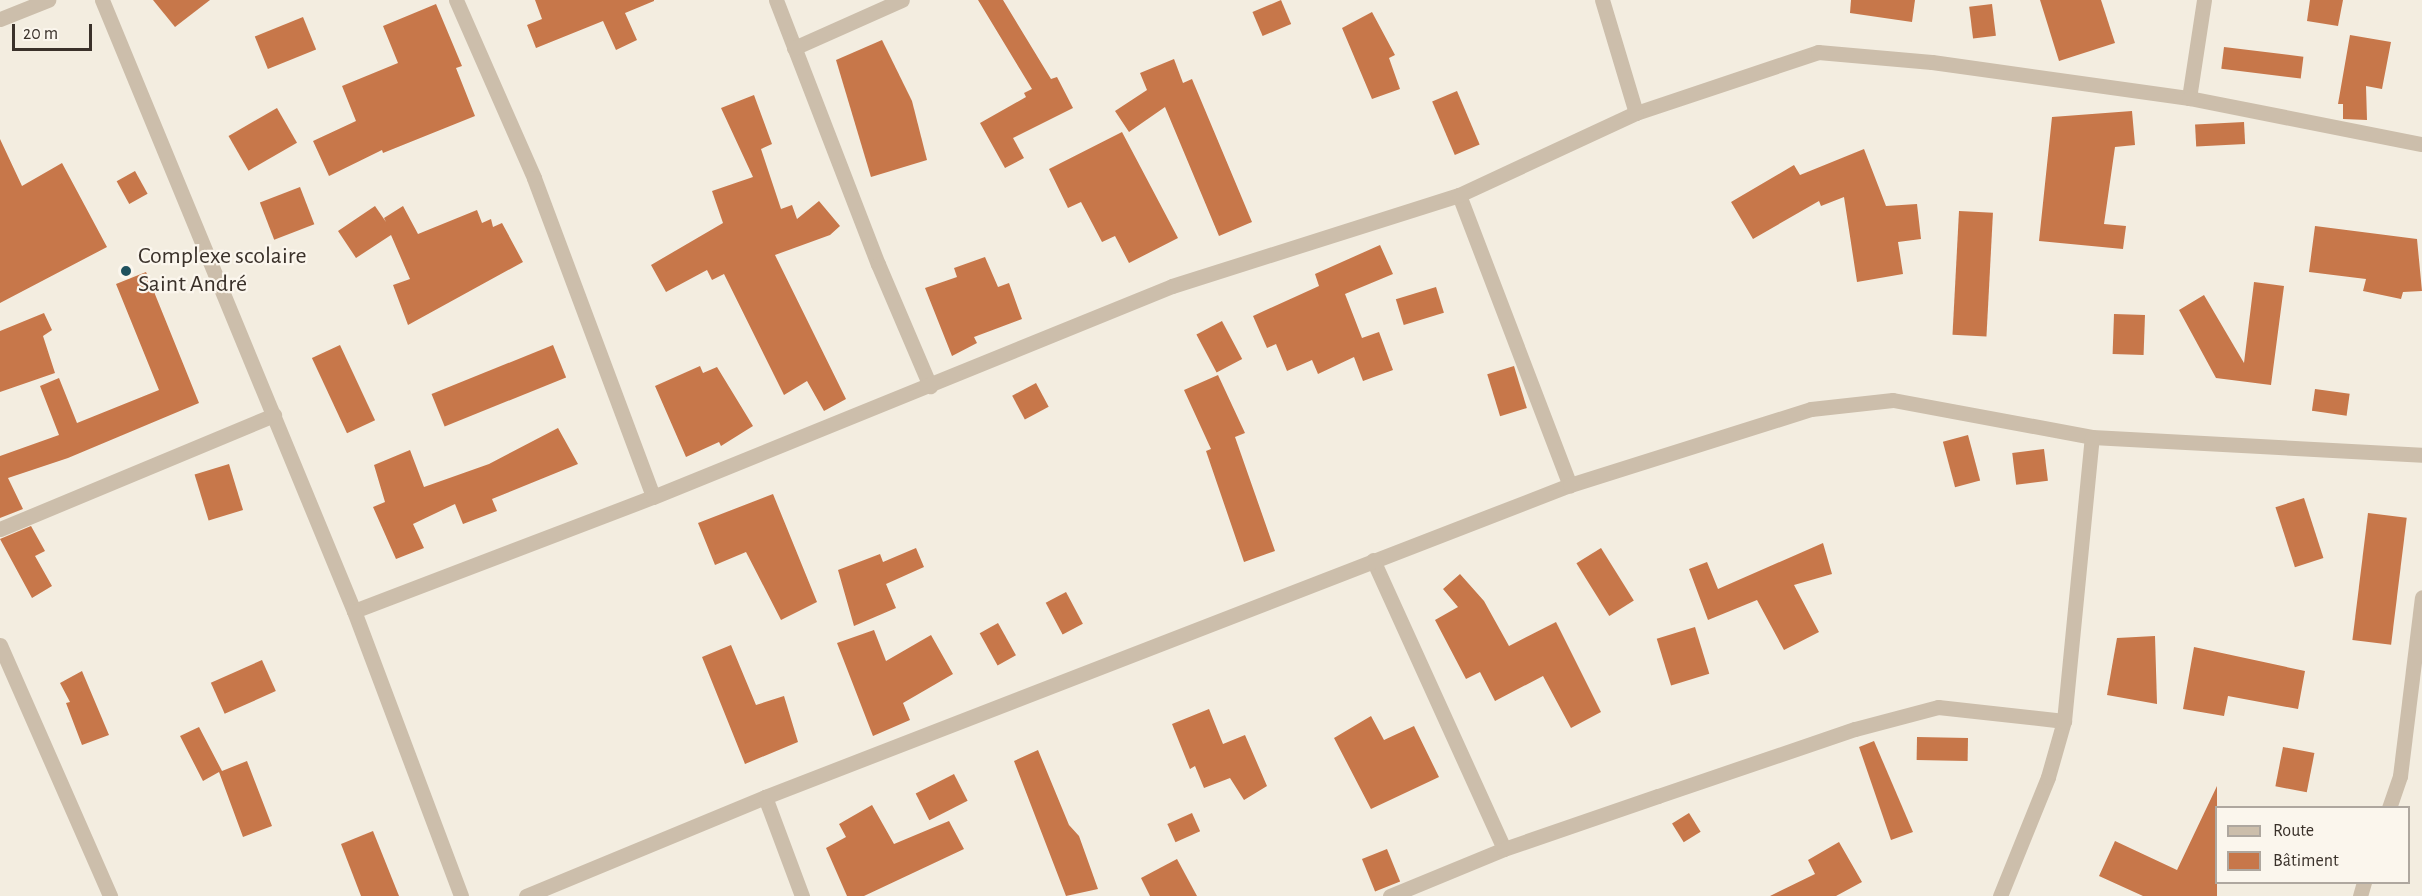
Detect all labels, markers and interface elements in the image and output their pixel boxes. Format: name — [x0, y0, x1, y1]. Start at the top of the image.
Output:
scale bar — [15, 12, 94, 50]
text: 20 m — [23, 25, 58, 43]
place label: Complexe scolaire Saint André — [138, 243, 307, 299]
marker: Complexe scolaire Saint André — [119, 264, 133, 278]
legend — [2215, 806, 2410, 884]
text: Route — [2273, 822, 2314, 840]
text: Bâtiment — [2273, 852, 2339, 870]

